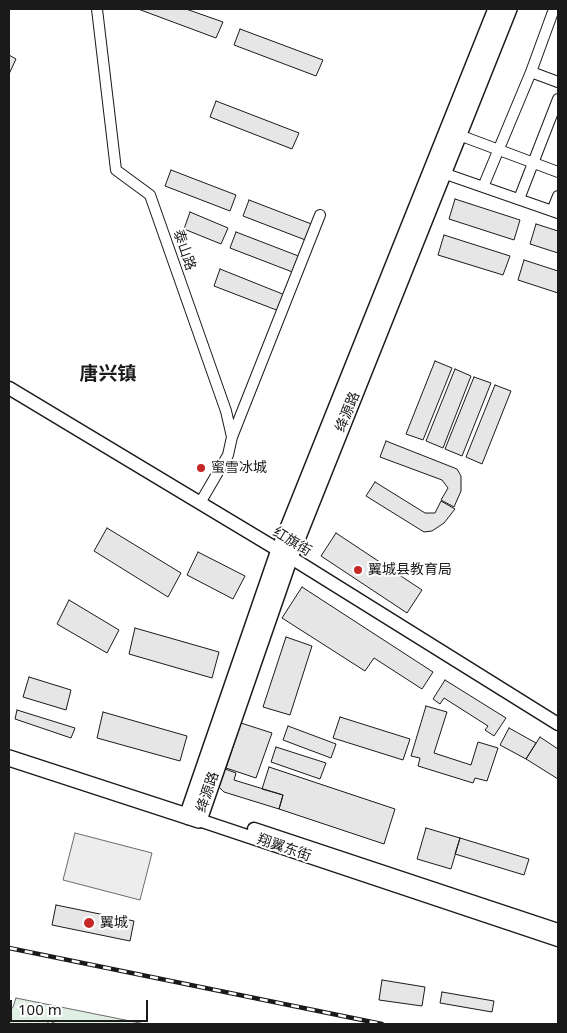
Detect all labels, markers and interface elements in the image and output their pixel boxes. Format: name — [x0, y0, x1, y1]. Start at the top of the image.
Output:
street label: 泰山路 — [169, 227, 199, 273]
district label: 唐兴镇 — [80, 364, 136, 386]
street label: 绛源路 — [332, 389, 364, 435]
place label: 蜜雪冰城 — [211, 460, 267, 476]
marker: 蜜雪冰城 — [195, 462, 207, 474]
street label: 红旗街 — [270, 524, 314, 560]
place label: 翼城县教育局 — [368, 562, 452, 578]
marker: 翼城县教育局 — [352, 564, 364, 576]
street label: 绛源路 — [193, 769, 223, 815]
street label: 翔翼东街 — [255, 831, 313, 865]
place label: 翼城 — [100, 915, 128, 931]
marker: 翼城 — [82, 916, 96, 930]
scale bar — [12, 990, 150, 1022]
text: 100 m — [18, 999, 62, 1019]

